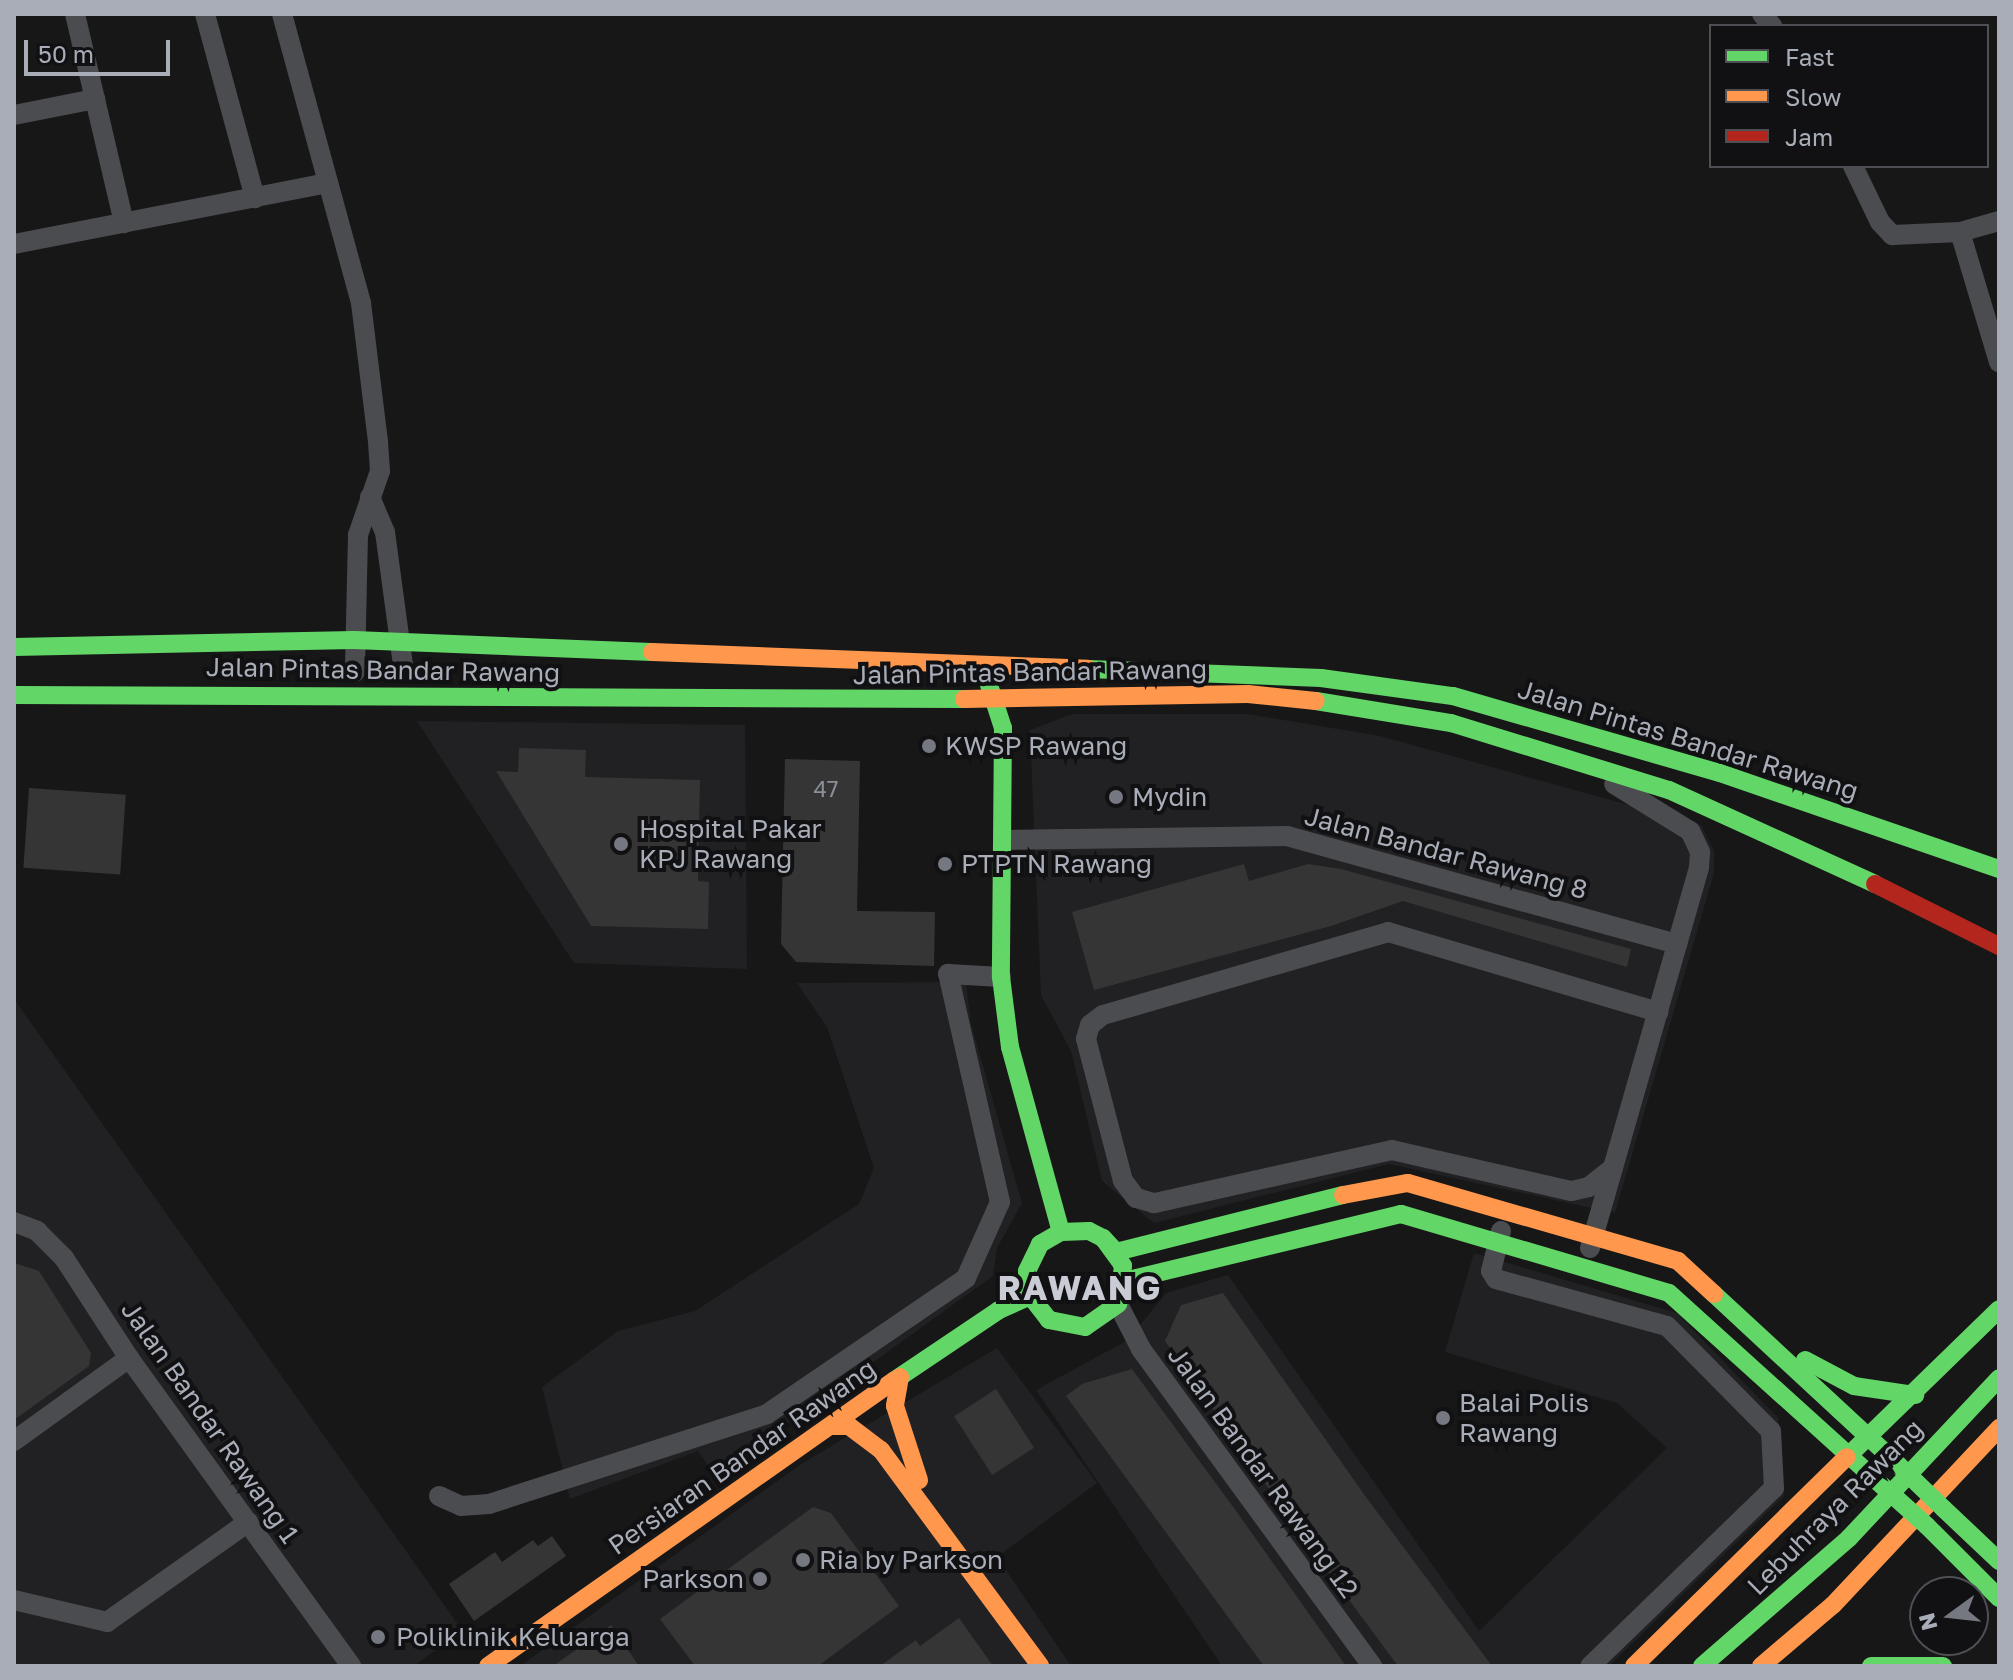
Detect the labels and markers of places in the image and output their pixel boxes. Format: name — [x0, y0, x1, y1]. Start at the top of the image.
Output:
place label: KWSP Rawang — [945, 730, 1127, 762]
marker: KWSP Rawang — [920, 737, 938, 755]
place label: Mydin — [1132, 781, 1207, 813]
marker: Mydin — [1107, 788, 1125, 806]
place label: Hospital Pakar KPJ Rawang — [639, 813, 822, 874]
marker: Hospital Pakar KPJ Rawang — [610, 833, 632, 855]
place label: PTPTN Rawang — [961, 848, 1152, 880]
marker: PTPTN Rawang — [936, 855, 954, 873]
place label: Balai Polis Rawang — [1459, 1387, 1589, 1448]
marker: Balai Polis Rawang — [1434, 1409, 1452, 1427]
place label: Ria by Parkson — [819, 1544, 1003, 1576]
marker: Ria by Parkson — [794, 1551, 812, 1569]
place label: Parkson — [642, 1563, 744, 1595]
marker: Parkson — [751, 1570, 769, 1588]
place label: Poliklinik Keluarga — [396, 1621, 630, 1653]
marker: Poliklinik Keluarga — [367, 1626, 389, 1648]

